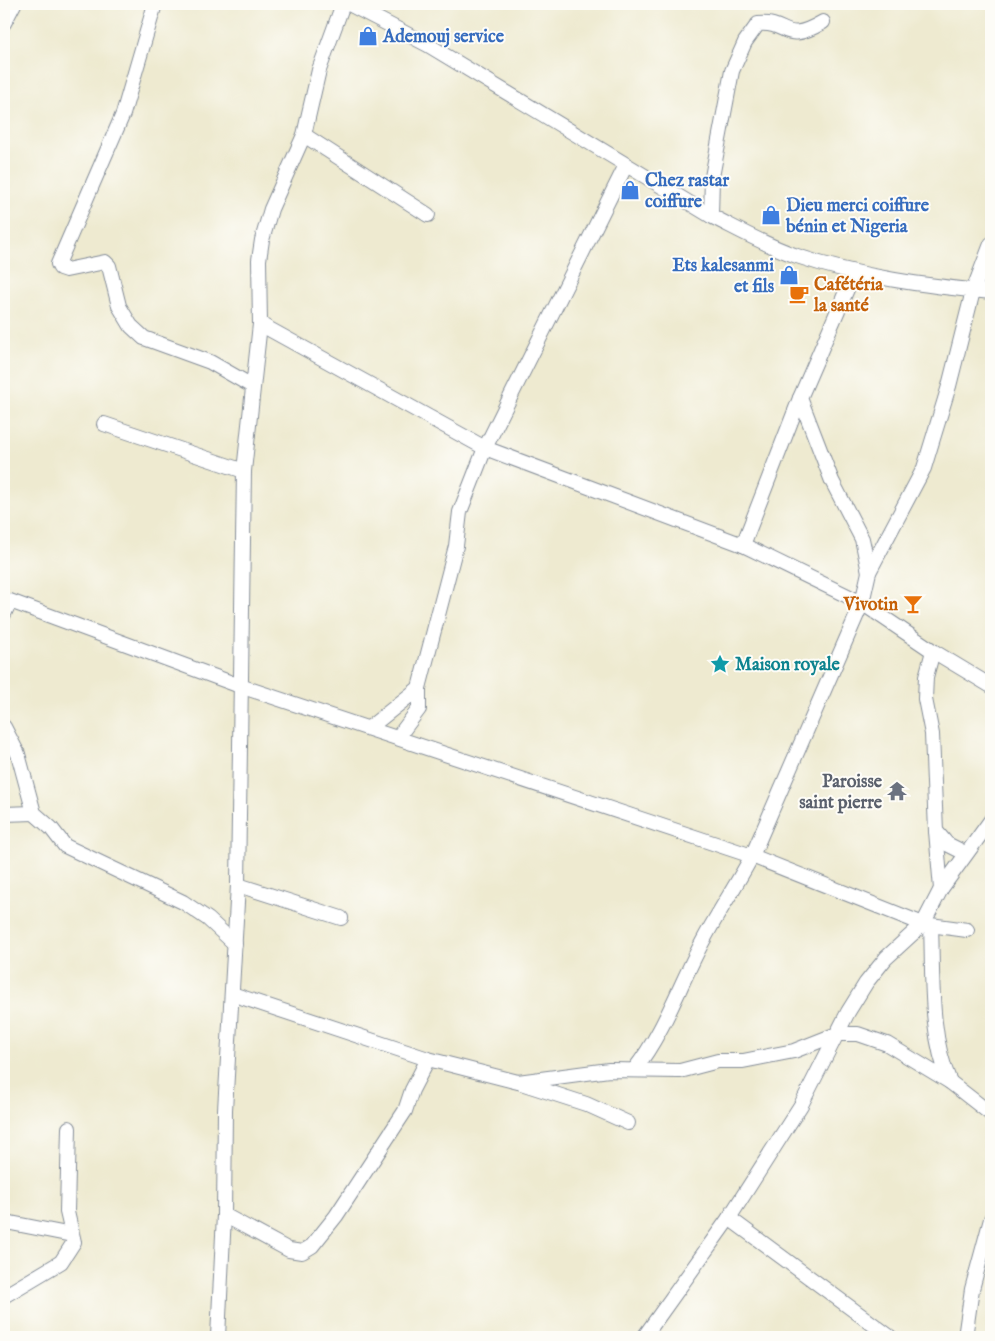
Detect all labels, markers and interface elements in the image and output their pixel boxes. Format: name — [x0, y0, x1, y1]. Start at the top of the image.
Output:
shop icon: Ademouj service — [357, 25, 379, 47]
place label: Ademouj service — [382, 26, 505, 49]
place label: Chez rastar coiffure — [645, 170, 730, 214]
shop icon: Chez rastar coiffure — [619, 179, 641, 201]
place label: Dieu merci coiffure bénin et Nigeria — [785, 195, 930, 239]
shop icon: Dieu merci coiffure bénin et Nigeria — [760, 204, 782, 226]
place label: Ets kalesanmi et fils — [672, 255, 775, 299]
shop icon: Ets kalesanmi et fils — [778, 264, 800, 286]
place label: Cafétéria la santé — [813, 274, 884, 318]
cafe icon: Cafétéria la santé — [788, 283, 810, 305]
bar icon: Vivotin — [902, 593, 924, 615]
place label: Vivotin — [842, 594, 898, 617]
place icon: Maison royale — [709, 653, 731, 675]
place label: Maison royale — [735, 654, 841, 677]
place label: Paroisse saint pierre — [799, 771, 883, 815]
temple icon: Paroisse saint pierre — [886, 780, 908, 802]

